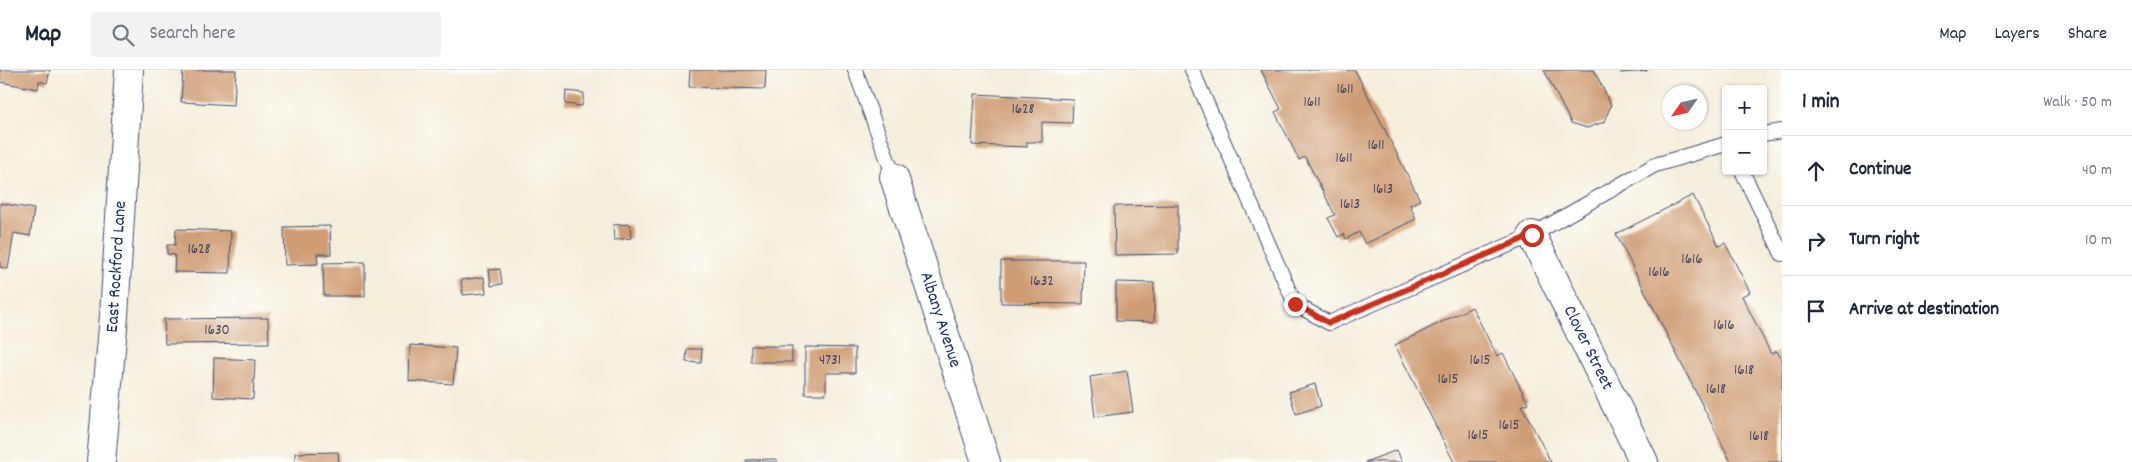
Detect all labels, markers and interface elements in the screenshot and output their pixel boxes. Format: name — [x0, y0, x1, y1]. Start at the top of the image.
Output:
search box — [91, 12, 441, 57]
text: Map — [25, 18, 61, 52]
icon: search — [109, 21, 137, 49]
text: Search here — [149, 21, 235, 48]
text: Map — [1939, 22, 1966, 47]
text: Layers — [1994, 22, 2040, 47]
text: Share — [2068, 22, 2107, 47]
house number: 1611 — [1336, 79, 1354, 101]
north arrow — [1662, 85, 1707, 130]
map controls — [1722, 85, 1767, 175]
button: + — [1722, 85, 1767, 130]
text: 1 min — [1802, 88, 1839, 118]
text: Walk · 50 m — [2043, 91, 2112, 114]
house number: 1611 — [1303, 92, 1321, 114]
house number: 1628 — [1011, 99, 1035, 121]
button: − — [1722, 130, 1767, 175]
house number: 1611 — [1367, 135, 1385, 157]
house number: 1611 — [1335, 148, 1353, 170]
icon: ahead — [1802, 157, 1830, 185]
text: Continue — [1849, 157, 1911, 184]
text: 40 m — [2082, 159, 2112, 182]
house number: 1613 — [1373, 179, 1393, 201]
house number: 1613 — [1340, 194, 1360, 216]
street label: East Rockford Lane — [100, 200, 134, 334]
route start — [1521, 224, 1544, 247]
icon: right — [1802, 227, 1830, 255]
text: Turn right — [1849, 227, 1920, 254]
text: 10 m — [2085, 229, 2112, 252]
house number: 1628 — [187, 239, 211, 261]
house number: 1616 — [1681, 249, 1703, 271]
house number: 1616 — [1648, 262, 1670, 284]
street label: Albany Avenue — [913, 269, 967, 371]
house number: 1632 — [1030, 271, 1054, 293]
route end — [1284, 293, 1307, 316]
icon: arrive — [1802, 297, 1830, 325]
text: Arrive at destination — [1849, 297, 1999, 324]
street label: Clover Street — [1556, 302, 1619, 395]
house number: 1616 — [1713, 315, 1735, 337]
house number: 1630 — [204, 320, 230, 342]
house number: 4731 — [819, 350, 841, 372]
house number: 1615 — [1470, 350, 1490, 372]
house number: 1618 — [1734, 360, 1754, 382]
house number: 1615 — [1438, 369, 1458, 391]
house number: 1618 — [1706, 379, 1726, 401]
house number: 1615 — [1499, 415, 1519, 437]
house number: 1615 — [1468, 425, 1488, 447]
house number: 1618 — [1749, 426, 1769, 448]

